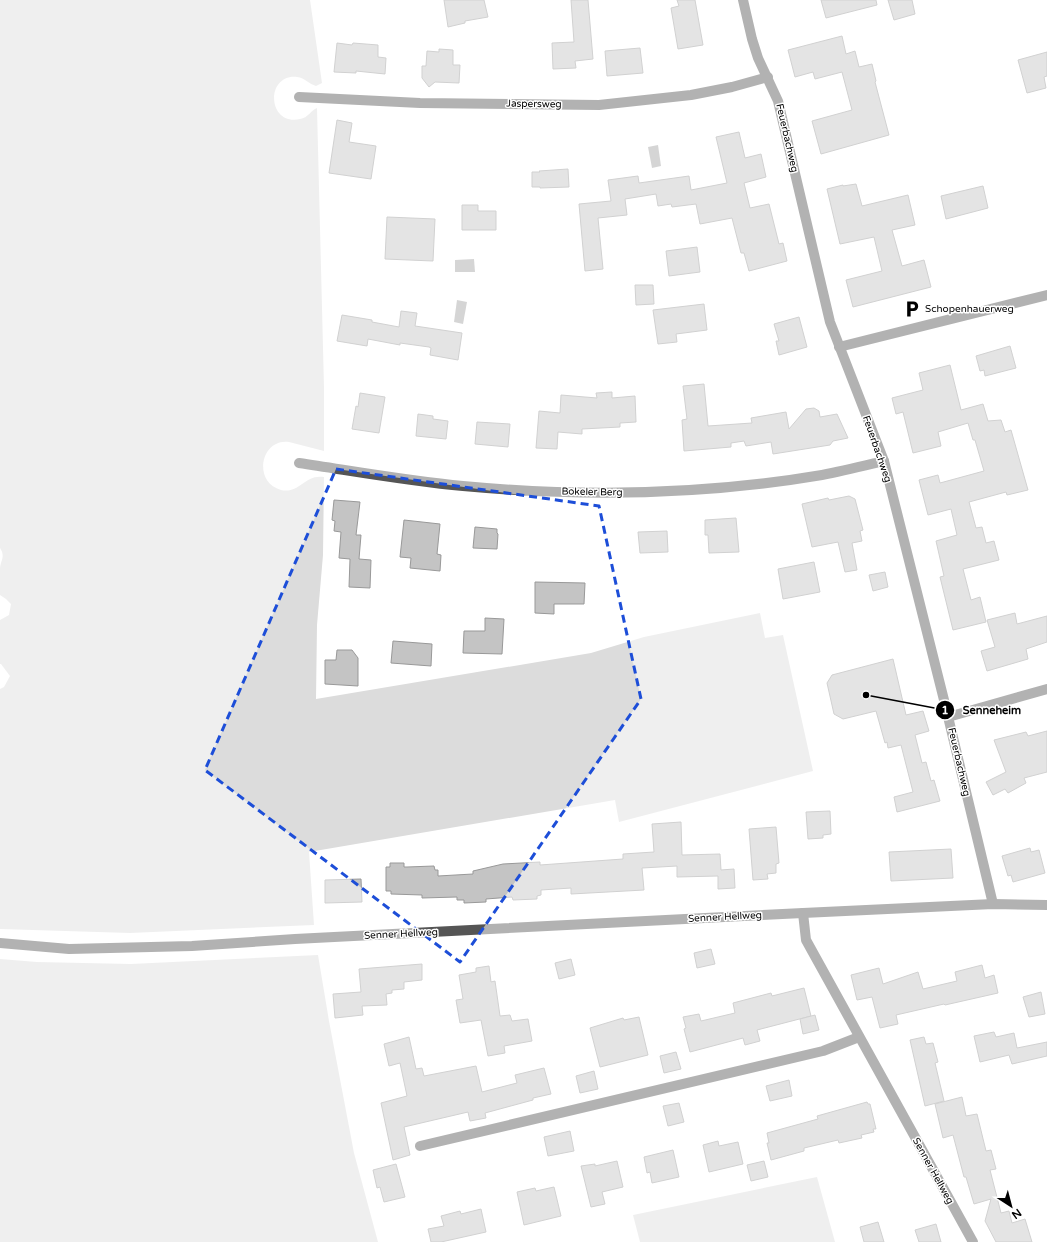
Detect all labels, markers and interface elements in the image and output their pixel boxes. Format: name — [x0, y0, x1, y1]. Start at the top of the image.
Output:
street label: Jaspersweg — [506, 98, 562, 110]
street label: Feuerbachweg — [773, 103, 801, 173]
parking icon: Schopenhauerweg — [902, 299, 922, 319]
place label: Schopenhauerweg — [925, 303, 1014, 315]
street label: Feuerbachweg — [860, 414, 894, 484]
street label: Bokeler Berg — [561, 485, 623, 499]
callout: Senneheim — [935, 698, 1029, 721]
text: 1 — [941, 703, 949, 717]
text: Senneheim — [963, 704, 1021, 717]
street label: Feuerbachweg — [945, 727, 973, 797]
street label: Senner Hellweg — [688, 909, 762, 925]
street label: Senner Hellweg — [364, 926, 438, 942]
street label: Senner Hellweg — [910, 1136, 956, 1206]
north arrow — [991, 1186, 1031, 1226]
text: N — [1009, 1206, 1024, 1222]

